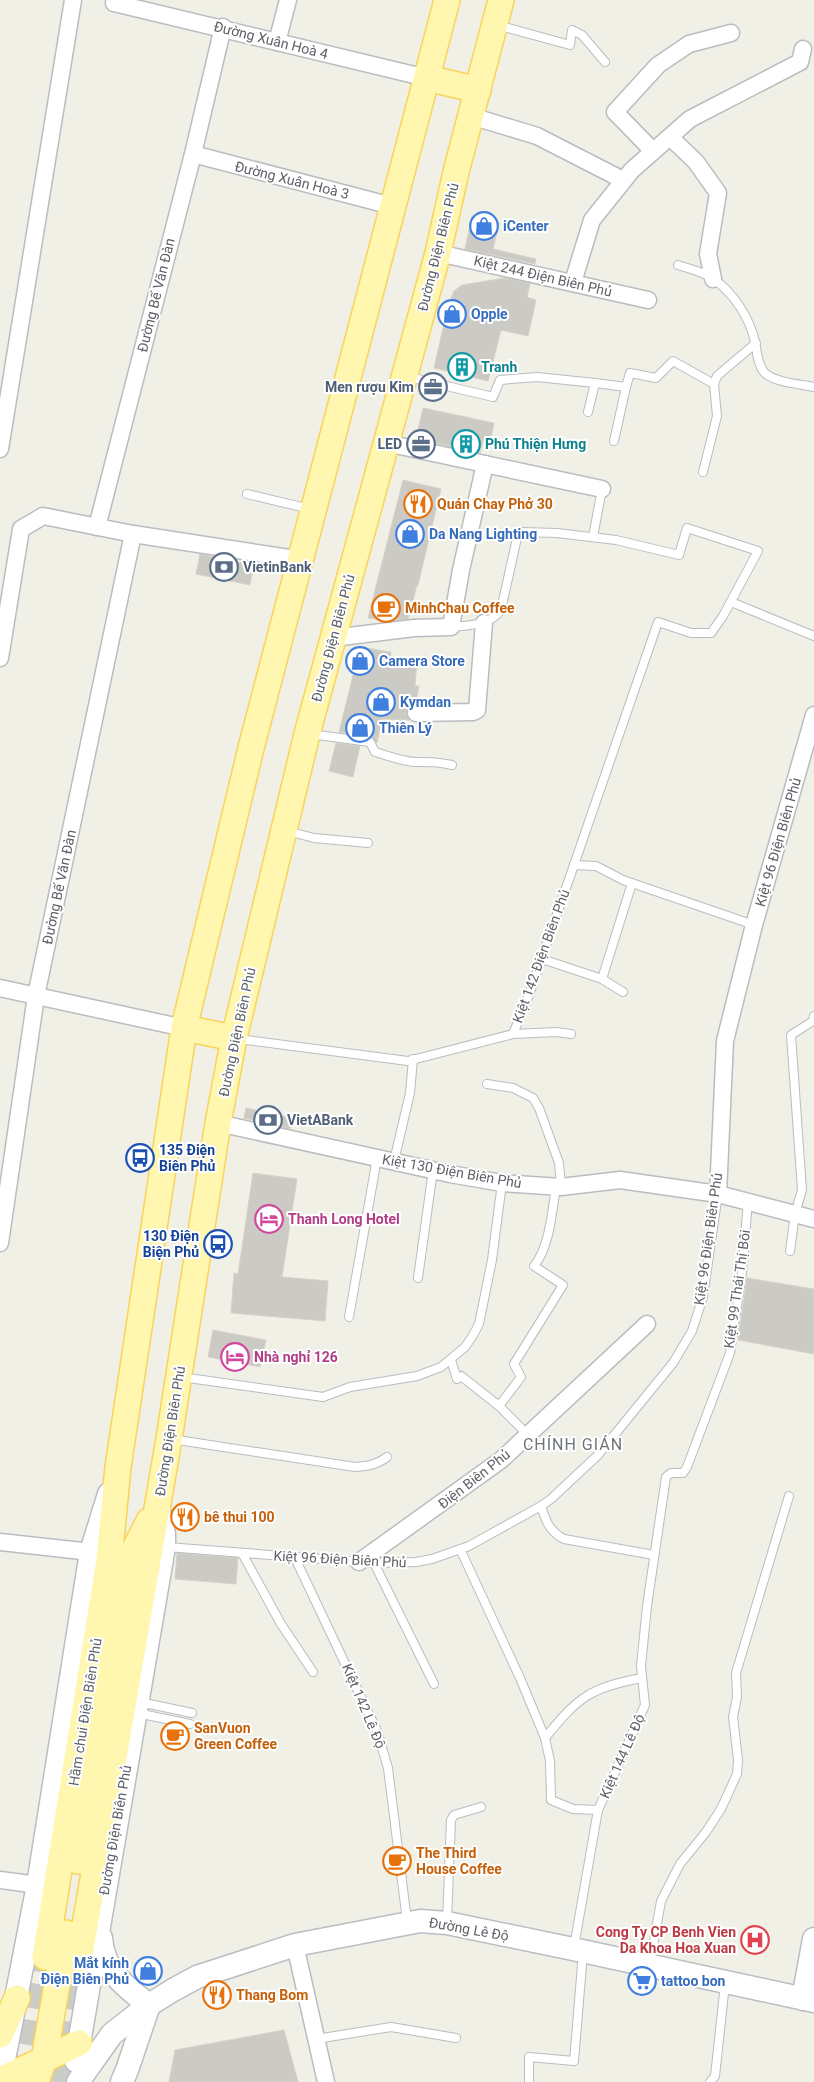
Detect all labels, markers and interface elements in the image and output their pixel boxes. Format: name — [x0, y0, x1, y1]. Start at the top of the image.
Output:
street label: Đường Xuân Hoà 4 — [212, 18, 330, 62]
street label: Đường Xuân Hoà 3 — [233, 158, 351, 202]
street label: Đường Điện Biên Phủ — [414, 181, 462, 313]
shop icon: iCenter — [469, 211, 499, 241]
place label: iCenter — [503, 218, 549, 234]
street label: Đường Bế Văn Đàn — [134, 236, 178, 354]
street label: Kiệt 244 Điện Biên Phủ — [472, 252, 614, 300]
shop icon: Opple — [437, 299, 467, 329]
place label: Opple — [471, 306, 508, 322]
building icon: Tranh — [447, 352, 477, 382]
place label: Tranh — [481, 359, 517, 375]
office icon: Men rượu Kim — [418, 372, 448, 402]
place label: Men rượu Kim — [325, 379, 414, 395]
office icon: LED — [406, 429, 436, 459]
building icon: Phú Thiện Hưng — [451, 429, 481, 459]
place label: LED — [377, 436, 402, 452]
place label: Phú Thiện Hưng — [485, 436, 586, 452]
restaurant icon: Quán Chay Phở 30 — [403, 489, 433, 519]
place label: Quán Chay Phở 30 — [437, 496, 553, 512]
shop icon: Da Nang Lighting — [395, 519, 425, 549]
place label: Da Nang Lighting — [429, 526, 537, 542]
bank icon: VietinBank — [209, 552, 239, 582]
place label: VietinBank — [243, 559, 312, 575]
street label: Đường Điện Biên Phủ — [308, 572, 358, 704]
cafe icon: MinhChau Coffee — [371, 593, 401, 623]
place label: MinhChau Coffee — [405, 600, 515, 616]
shop icon: Camera Store — [345, 646, 375, 676]
place label: Camera Store — [379, 653, 465, 669]
shop icon: Kymdan — [366, 687, 396, 717]
place label: Kymdan — [400, 694, 451, 710]
shop icon: Thiên Lý — [345, 713, 375, 743]
place label: Thiên Lý — [379, 720, 433, 736]
street label: Kiệt 96 Điện Biên Phủ — [752, 776, 804, 908]
street label: Đường Bế Văn Đàn — [39, 828, 79, 946]
street label: Kiệt 142 Điện Biên Phủ — [509, 887, 573, 1025]
street label: Đường Điện Biên Phủ — [215, 966, 259, 1098]
bank icon: VietABank — [253, 1105, 283, 1135]
place label: VietABank — [287, 1112, 354, 1128]
place label: 135 Điện Biên Phủ — [159, 1142, 215, 1174]
bus stop icon: 135 Điện Biên Phủ — [125, 1143, 155, 1173]
street label: Kiệt 130 Điện Biên Phủ — [381, 1151, 523, 1191]
street label: Kiệt 96 Điện Biên Phủ — [691, 1172, 725, 1306]
hotel icon: Thanh Long Hotel — [254, 1204, 284, 1234]
place label: Thanh Long Hotel — [288, 1211, 400, 1227]
place label: 130 Điện Biện Phủ — [143, 1228, 199, 1260]
bus stop icon: 130 Điện Biện Phủ — [203, 1229, 233, 1259]
street label: Kiệt 99 Thái Thị Bôi — [721, 1229, 753, 1349]
hotel icon: Nhà nghỉ 126 — [220, 1342, 250, 1372]
place label: Nhà nghỉ 126 — [254, 1349, 338, 1365]
street label: Đường Điện Biên Phủ — [152, 1365, 188, 1497]
district label: CHÍNH GIÁN — [523, 1435, 623, 1454]
street label: Điện Biên Phủ — [435, 1446, 513, 1512]
restaurant icon: bê thui 100 — [170, 1502, 200, 1532]
place label: bê thui 100 — [204, 1509, 275, 1525]
street label: Kiệt 96 Điện Biên Phủ — [273, 1548, 407, 1570]
street label: Hầm chui Điện Biên Phủ — [65, 1637, 105, 1787]
street label: Kiệt 142 Lê Độ — [339, 1661, 389, 1751]
street label: Kiệt 144 Lê Độ — [596, 1711, 648, 1801]
place label: SanVuon Green Coffee — [194, 1720, 277, 1752]
cafe icon: SanVuon Green Coffee — [160, 1721, 190, 1751]
street label: Đường Điện Biên Phủ — [96, 1764, 134, 1896]
place label: The Third House Coffee — [416, 1845, 502, 1877]
cafe icon: The Third House Coffee — [382, 1846, 412, 1876]
street label: Đường Lê Độ — [428, 1914, 510, 1944]
place label: Cong Ty CP Benh Vien Da Khoa Hoa Xuan — [596, 1924, 736, 1956]
hospital icon: Cong Ty CP Benh Vien Da Khoa Hoa Xuan — [740, 1925, 770, 1955]
place label: Mắt kính Điện Biên Phủ — [41, 1955, 129, 1987]
shop icon: Mắt kính Điện Biên Phủ — [133, 1956, 163, 1986]
supermarket icon: tattoo bon — [627, 1966, 657, 1996]
place label: tattoo bon — [661, 1973, 726, 1989]
restaurant icon: Thang Bom — [202, 1980, 232, 2010]
place label: Thang Bom — [236, 1987, 308, 2003]

